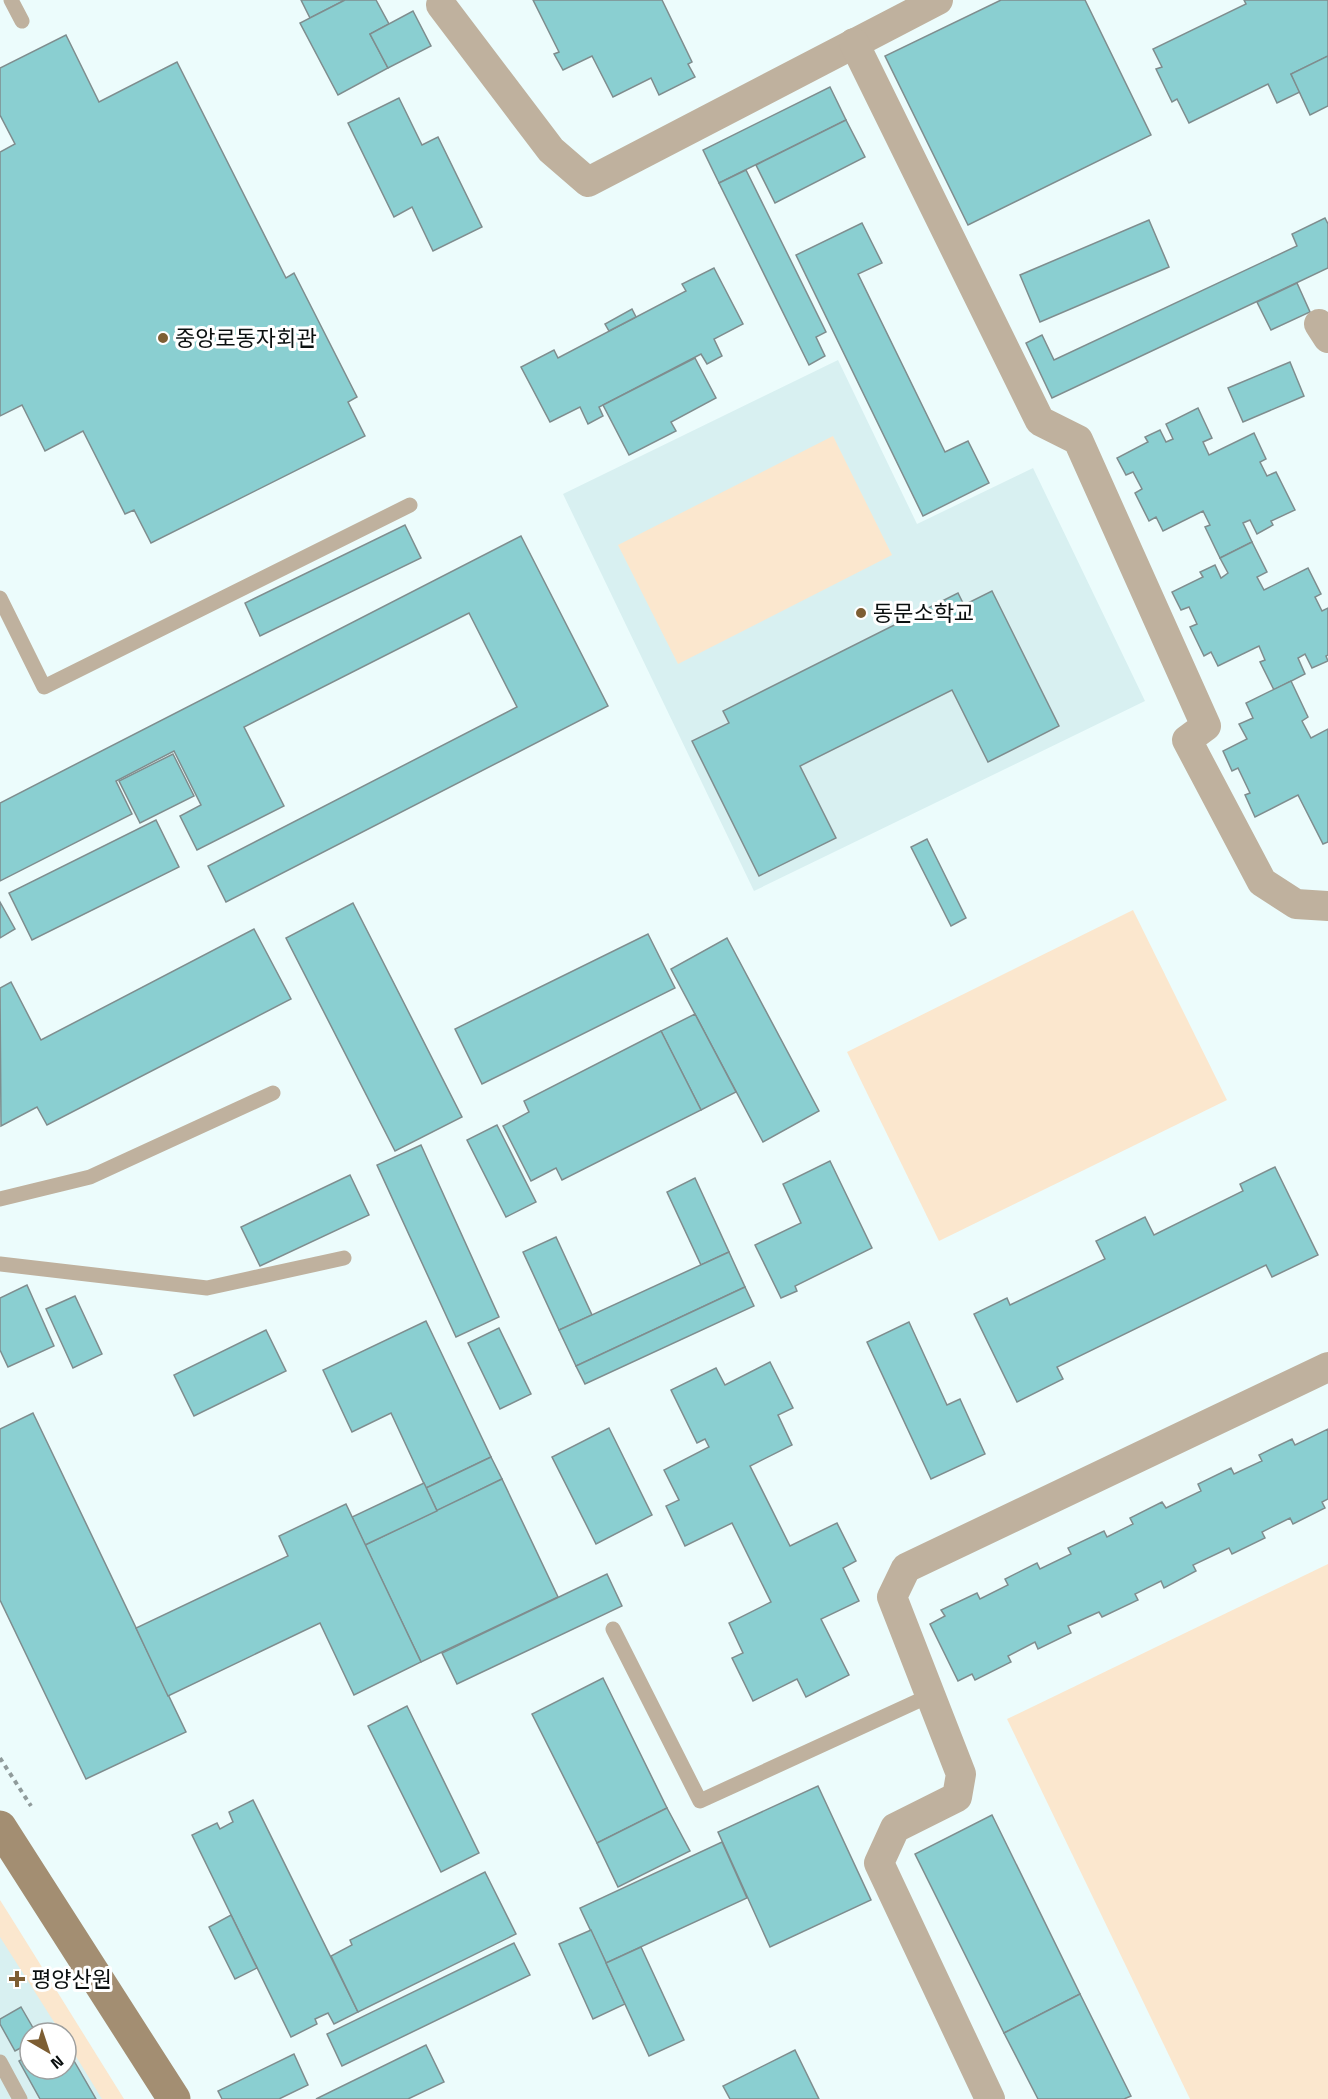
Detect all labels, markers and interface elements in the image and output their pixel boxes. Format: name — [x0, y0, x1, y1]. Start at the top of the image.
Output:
place label: 중앙로동자회관 — [175, 321, 317, 355]
marker: 중앙로동자회관 — [156, 331, 170, 345]
place label: 동문소학교 — [873, 596, 974, 630]
marker: 동문소학교 — [854, 606, 868, 620]
place label: 평양산원 — [31, 1962, 112, 1996]
marker: 평양산원 — [8, 1970, 26, 1988]
north arrow — [18, 2021, 78, 2081]
text: N — [46, 2050, 69, 2075]

